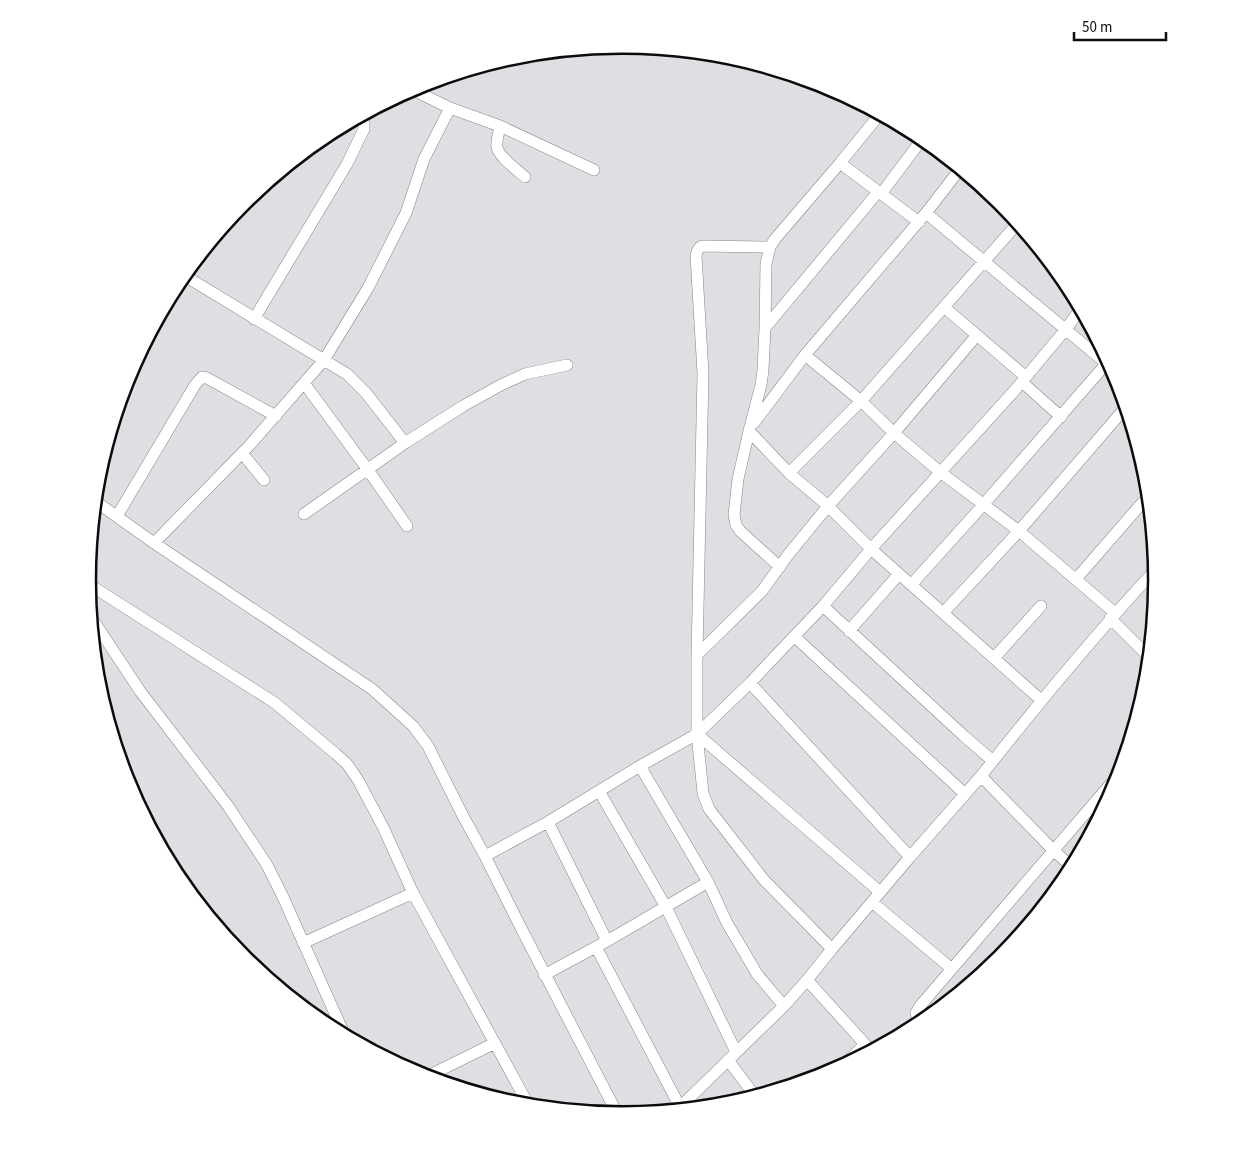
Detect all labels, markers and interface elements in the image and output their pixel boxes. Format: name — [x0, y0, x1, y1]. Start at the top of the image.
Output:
scale bar — [1074, 10, 1166, 42]
text: 50 m — [1082, 17, 1112, 38]

